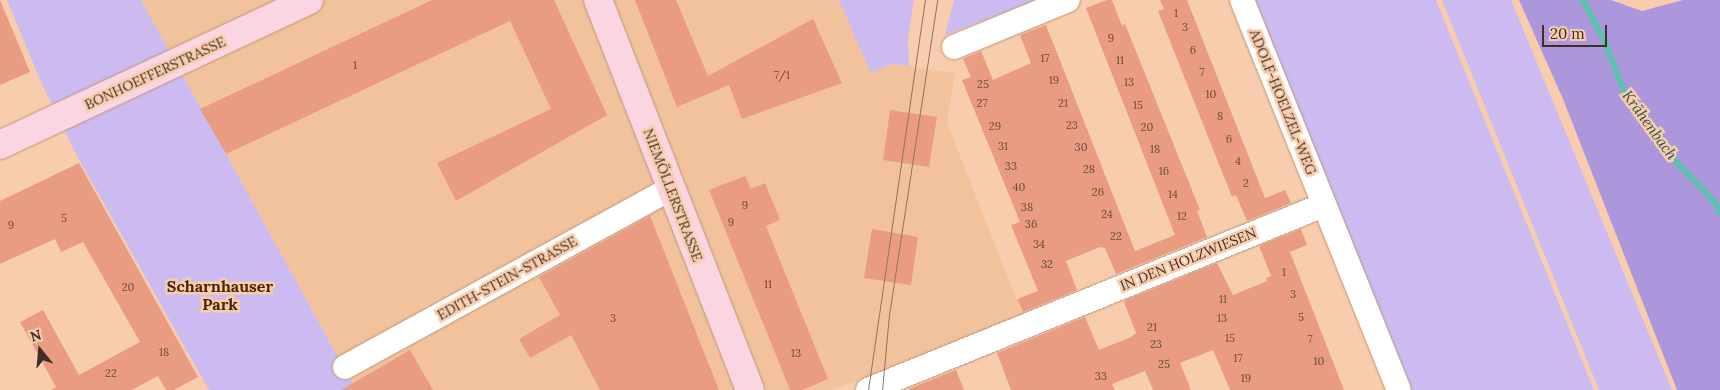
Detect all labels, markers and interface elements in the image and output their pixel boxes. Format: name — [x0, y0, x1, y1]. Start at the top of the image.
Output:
house number: 1 — [1174, 6, 1178, 20]
scale bar — [1545, 15, 1610, 47]
house number: 3 — [1182, 20, 1188, 34]
text: 20 m — [1550, 24, 1585, 43]
street label: ADOLF-HOELZEL-WEG — [1246, 27, 1320, 177]
house number: 9 — [1108, 31, 1114, 45]
street label: BONHOEFFERSTRASSE — [82, 33, 228, 113]
house number: 6 — [1190, 43, 1196, 57]
house number: 17 — [1040, 51, 1050, 65]
house number: 11 — [1116, 53, 1124, 67]
house number: 1 — [353, 58, 357, 72]
house number: 7 — [1199, 65, 1205, 79]
house number: 7/1 — [774, 68, 790, 82]
house number: 19 — [1049, 73, 1059, 87]
house number: 13 — [1124, 75, 1134, 89]
house number: 25 — [977, 77, 989, 91]
house number: 10 — [1206, 87, 1216, 101]
water label: Krähenbach — [1619, 87, 1681, 163]
house number: 27 — [977, 96, 987, 110]
house number: 21 — [1058, 96, 1068, 110]
house number: 15 — [1133, 98, 1143, 112]
house number: 8 — [1217, 109, 1223, 123]
house number: 23 — [1066, 118, 1078, 132]
house number: 29 — [989, 119, 1001, 133]
house number: 20 — [1141, 120, 1153, 134]
street label: NIEMÖLLERSTRASSE — [640, 126, 706, 264]
house number: 6 — [1226, 132, 1232, 146]
house number: 31 — [998, 139, 1008, 153]
house number: 30 — [1075, 140, 1087, 154]
house number: 18 — [1150, 142, 1160, 156]
house number: 4 — [1235, 154, 1241, 168]
house number: 33 — [1005, 159, 1017, 173]
house number: 28 — [1083, 162, 1095, 176]
house number: 16 — [1159, 164, 1169, 178]
house number: 2 — [1243, 176, 1249, 190]
house number: 40 — [1013, 180, 1025, 194]
house number: 26 — [1092, 185, 1104, 199]
house number: 14 — [1168, 187, 1178, 201]
house number: 9 — [742, 198, 748, 212]
house number: 38 — [1021, 200, 1033, 214]
house number: 24 — [1101, 207, 1113, 221]
house number: 12 — [1177, 209, 1187, 223]
house number: 5 — [61, 211, 67, 225]
house number: 9 — [728, 215, 734, 229]
house number: 36 — [1025, 217, 1037, 231]
house number: 9 — [8, 218, 14, 232]
street label: IN DEN HOLZWIESEN — [1117, 224, 1259, 294]
house number: 22 — [1110, 229, 1122, 243]
street label: EDITH-STEIN-STRASSE — [434, 233, 580, 323]
house number: 34 — [1033, 237, 1045, 251]
house number: 32 — [1041, 257, 1053, 271]
house number: 1 — [1282, 265, 1286, 279]
district label: Scharnhauser Park — [167, 276, 273, 314]
house number: 11 — [764, 277, 772, 291]
house number: 20 — [122, 280, 134, 294]
house number: 3 — [1290, 287, 1296, 301]
house number: 11 — [1219, 292, 1227, 306]
house number: 5 — [1298, 310, 1304, 324]
house number: 3 — [610, 311, 616, 325]
house number: 13 — [1217, 311, 1227, 325]
house number: 21 — [1147, 320, 1157, 334]
north arrow — [15, 325, 65, 375]
text: N — [28, 325, 43, 346]
house number: 15 — [1225, 331, 1235, 345]
house number: 7 — [1307, 332, 1313, 346]
house number: 23 — [1150, 337, 1162, 351]
house number: 18 — [159, 345, 169, 359]
house number: 13 — [791, 346, 801, 360]
house number: 17 — [1233, 351, 1243, 365]
house number: 10 — [1314, 354, 1324, 368]
house number: 25 — [1158, 357, 1170, 371]
house number: 22 — [105, 366, 117, 380]
house number: 33 — [1095, 369, 1107, 383]
house number: 19 — [1241, 371, 1251, 385]

